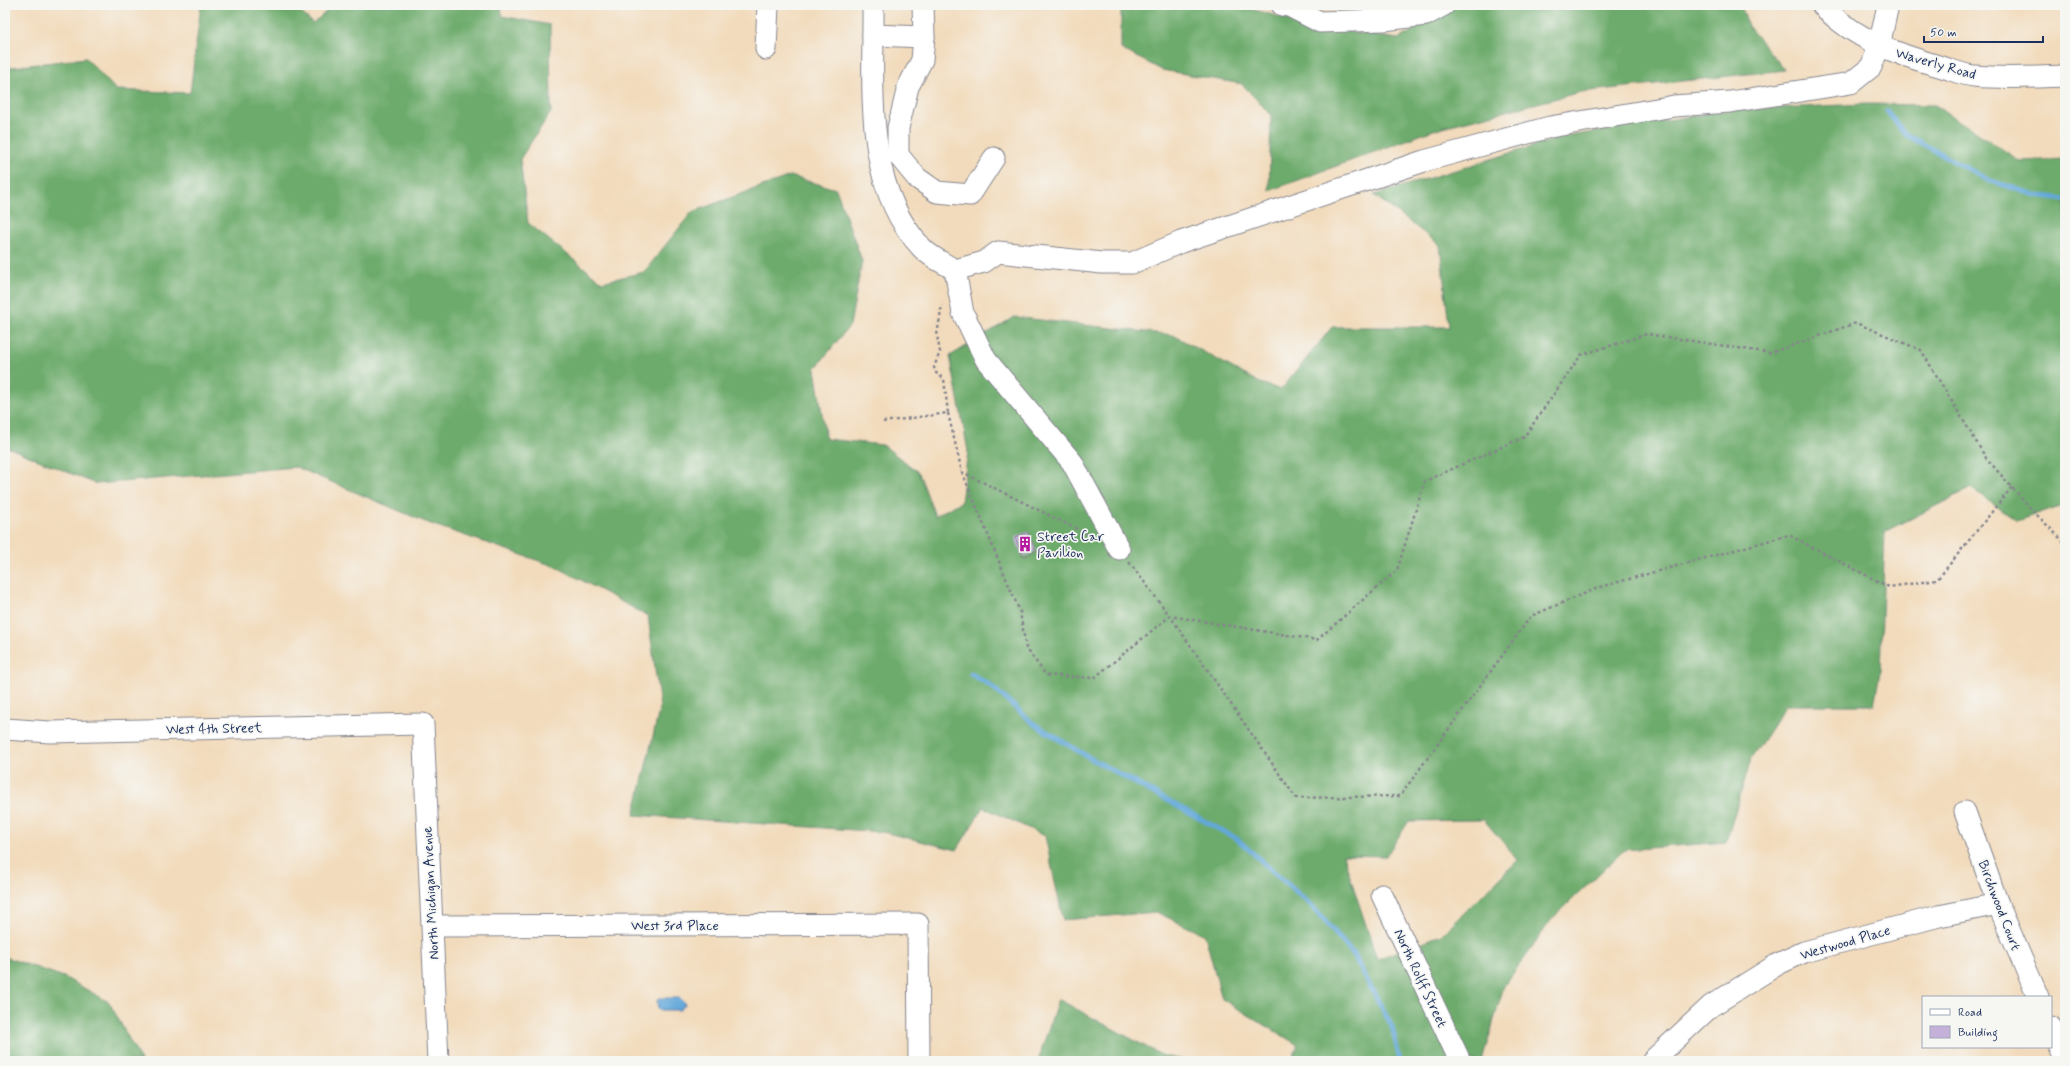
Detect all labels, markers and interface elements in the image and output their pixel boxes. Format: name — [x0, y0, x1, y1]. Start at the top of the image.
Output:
scale bar — [1924, 18, 2043, 44]
text: 50 m — [1930, 25, 1957, 41]
street label: Waverly Road — [1893, 44, 1978, 84]
place label: Street Car Pavilion — [1037, 528, 1104, 562]
building icon: Street Car Pavilion — [1016, 535, 1034, 553]
street label: West 4th Street — [166, 719, 263, 739]
street label: North Michigan Avenue — [418, 825, 443, 960]
street label: Birchwood Court — [1974, 858, 2025, 953]
street label: West 3rd Place — [631, 917, 719, 935]
street label: Westwood Place — [1798, 921, 1893, 964]
street label: North Rolff Street — [1389, 926, 1451, 1031]
legend — [1922, 996, 2052, 1048]
text: Road — [1958, 1005, 1982, 1021]
text: Building — [1958, 1025, 1998, 1042]

